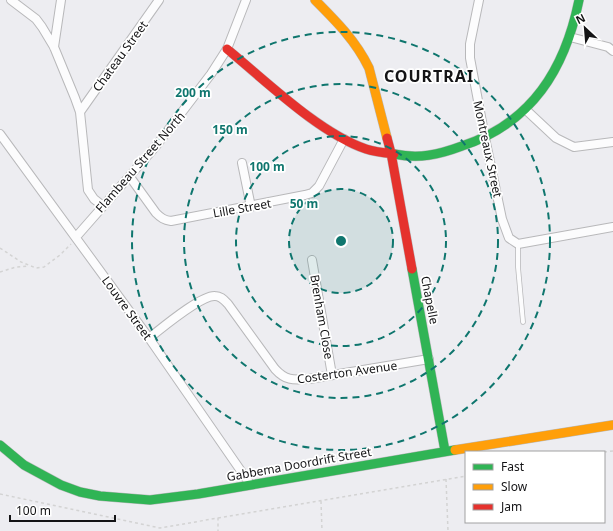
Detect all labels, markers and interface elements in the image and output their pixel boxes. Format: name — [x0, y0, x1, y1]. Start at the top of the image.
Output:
north arrow — [565, 8, 605, 48]
text: N — [573, 10, 588, 27]
street label: Chateau Street — [89, 17, 152, 95]
district label: COURTRAI — [384, 65, 474, 87]
text: 200 m — [175, 84, 211, 101]
street label: Montreaux Street — [469, 99, 507, 200]
street label: Flambeau Street North — [91, 108, 189, 216]
text: 150 m — [212, 121, 248, 138]
text: 100 m — [249, 158, 285, 175]
street label: Lille Street — [211, 194, 273, 221]
text: 50 m — [290, 195, 318, 212]
centre of rings — [334, 234, 348, 248]
street label: Louvre Street — [98, 273, 156, 344]
street label: Brenham Close — [306, 273, 338, 361]
street label: Chapelle — [417, 274, 443, 326]
street label: Costerton Avenue — [296, 357, 398, 387]
street label: Gabbema Doordrift Street — [225, 443, 373, 485]
legend — [465, 451, 605, 523]
text: Fast — [501, 458, 525, 475]
text: Slow — [501, 478, 528, 495]
scale bar — [10, 497, 115, 523]
text: Jam — [500, 498, 522, 515]
text: 100 m — [16, 502, 51, 519]

